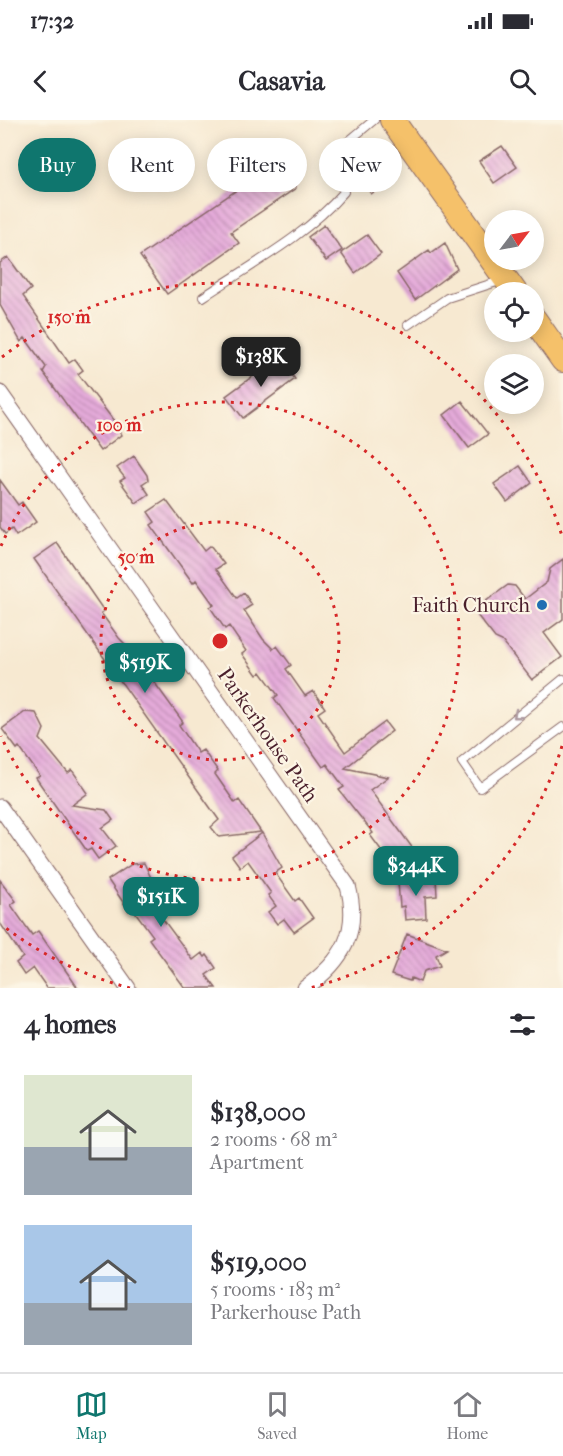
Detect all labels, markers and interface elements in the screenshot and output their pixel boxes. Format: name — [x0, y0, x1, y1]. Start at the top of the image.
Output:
text: 17:32 — [30, 8, 74, 34]
icon: back — [24, 65, 57, 98]
text: Casavia — [238, 65, 325, 97]
icon: search — [506, 65, 539, 98]
chip: Buy — [18, 138, 96, 192]
chip: Rent — [108, 138, 195, 192]
chip: Filters — [207, 138, 307, 192]
chip: New — [319, 138, 402, 192]
north arrow — [484, 210, 544, 270]
map controls — [484, 210, 544, 414]
button: locate — [484, 282, 544, 342]
text: 150 m — [48, 307, 91, 328]
pin: $138K — [219, 337, 303, 388]
text: $138K — [236, 345, 286, 368]
button: layers — [484, 354, 544, 414]
text: 100 m — [96, 415, 143, 436]
text: 50 m — [118, 547, 155, 568]
place label: Faith Church — [412, 593, 530, 617]
marker: Faith Church — [535, 598, 549, 612]
centre of rings — [210, 631, 230, 651]
pin: $519K — [103, 643, 187, 694]
text: $519K — [119, 651, 171, 674]
street label: Parkerhouse Path — [213, 663, 323, 807]
one-way arrow — [513, 708, 524, 719]
pin: $344K — [374, 846, 458, 897]
text: $344K — [387, 854, 445, 877]
pin: $151K — [119, 877, 203, 928]
text: $151K — [137, 885, 185, 908]
icon: filters — [506, 1008, 539, 1041]
text: 4 homes — [24, 1009, 116, 1040]
text: $138,000 — [210, 1097, 306, 1128]
icon: home — [72, 1099, 144, 1171]
text: 2 rooms · 68 m² — [210, 1128, 337, 1151]
text: Apartment — [210, 1151, 304, 1174]
text: $519,000 — [210, 1247, 307, 1278]
icon: home — [72, 1249, 144, 1321]
text: 5 rooms · 183 m² — [210, 1278, 340, 1301]
text: Parkerhouse Path — [210, 1301, 361, 1324]
tab: Map — [75, 1388, 108, 1443]
tab: Saved — [257, 1388, 297, 1443]
tab: Home — [447, 1388, 488, 1443]

